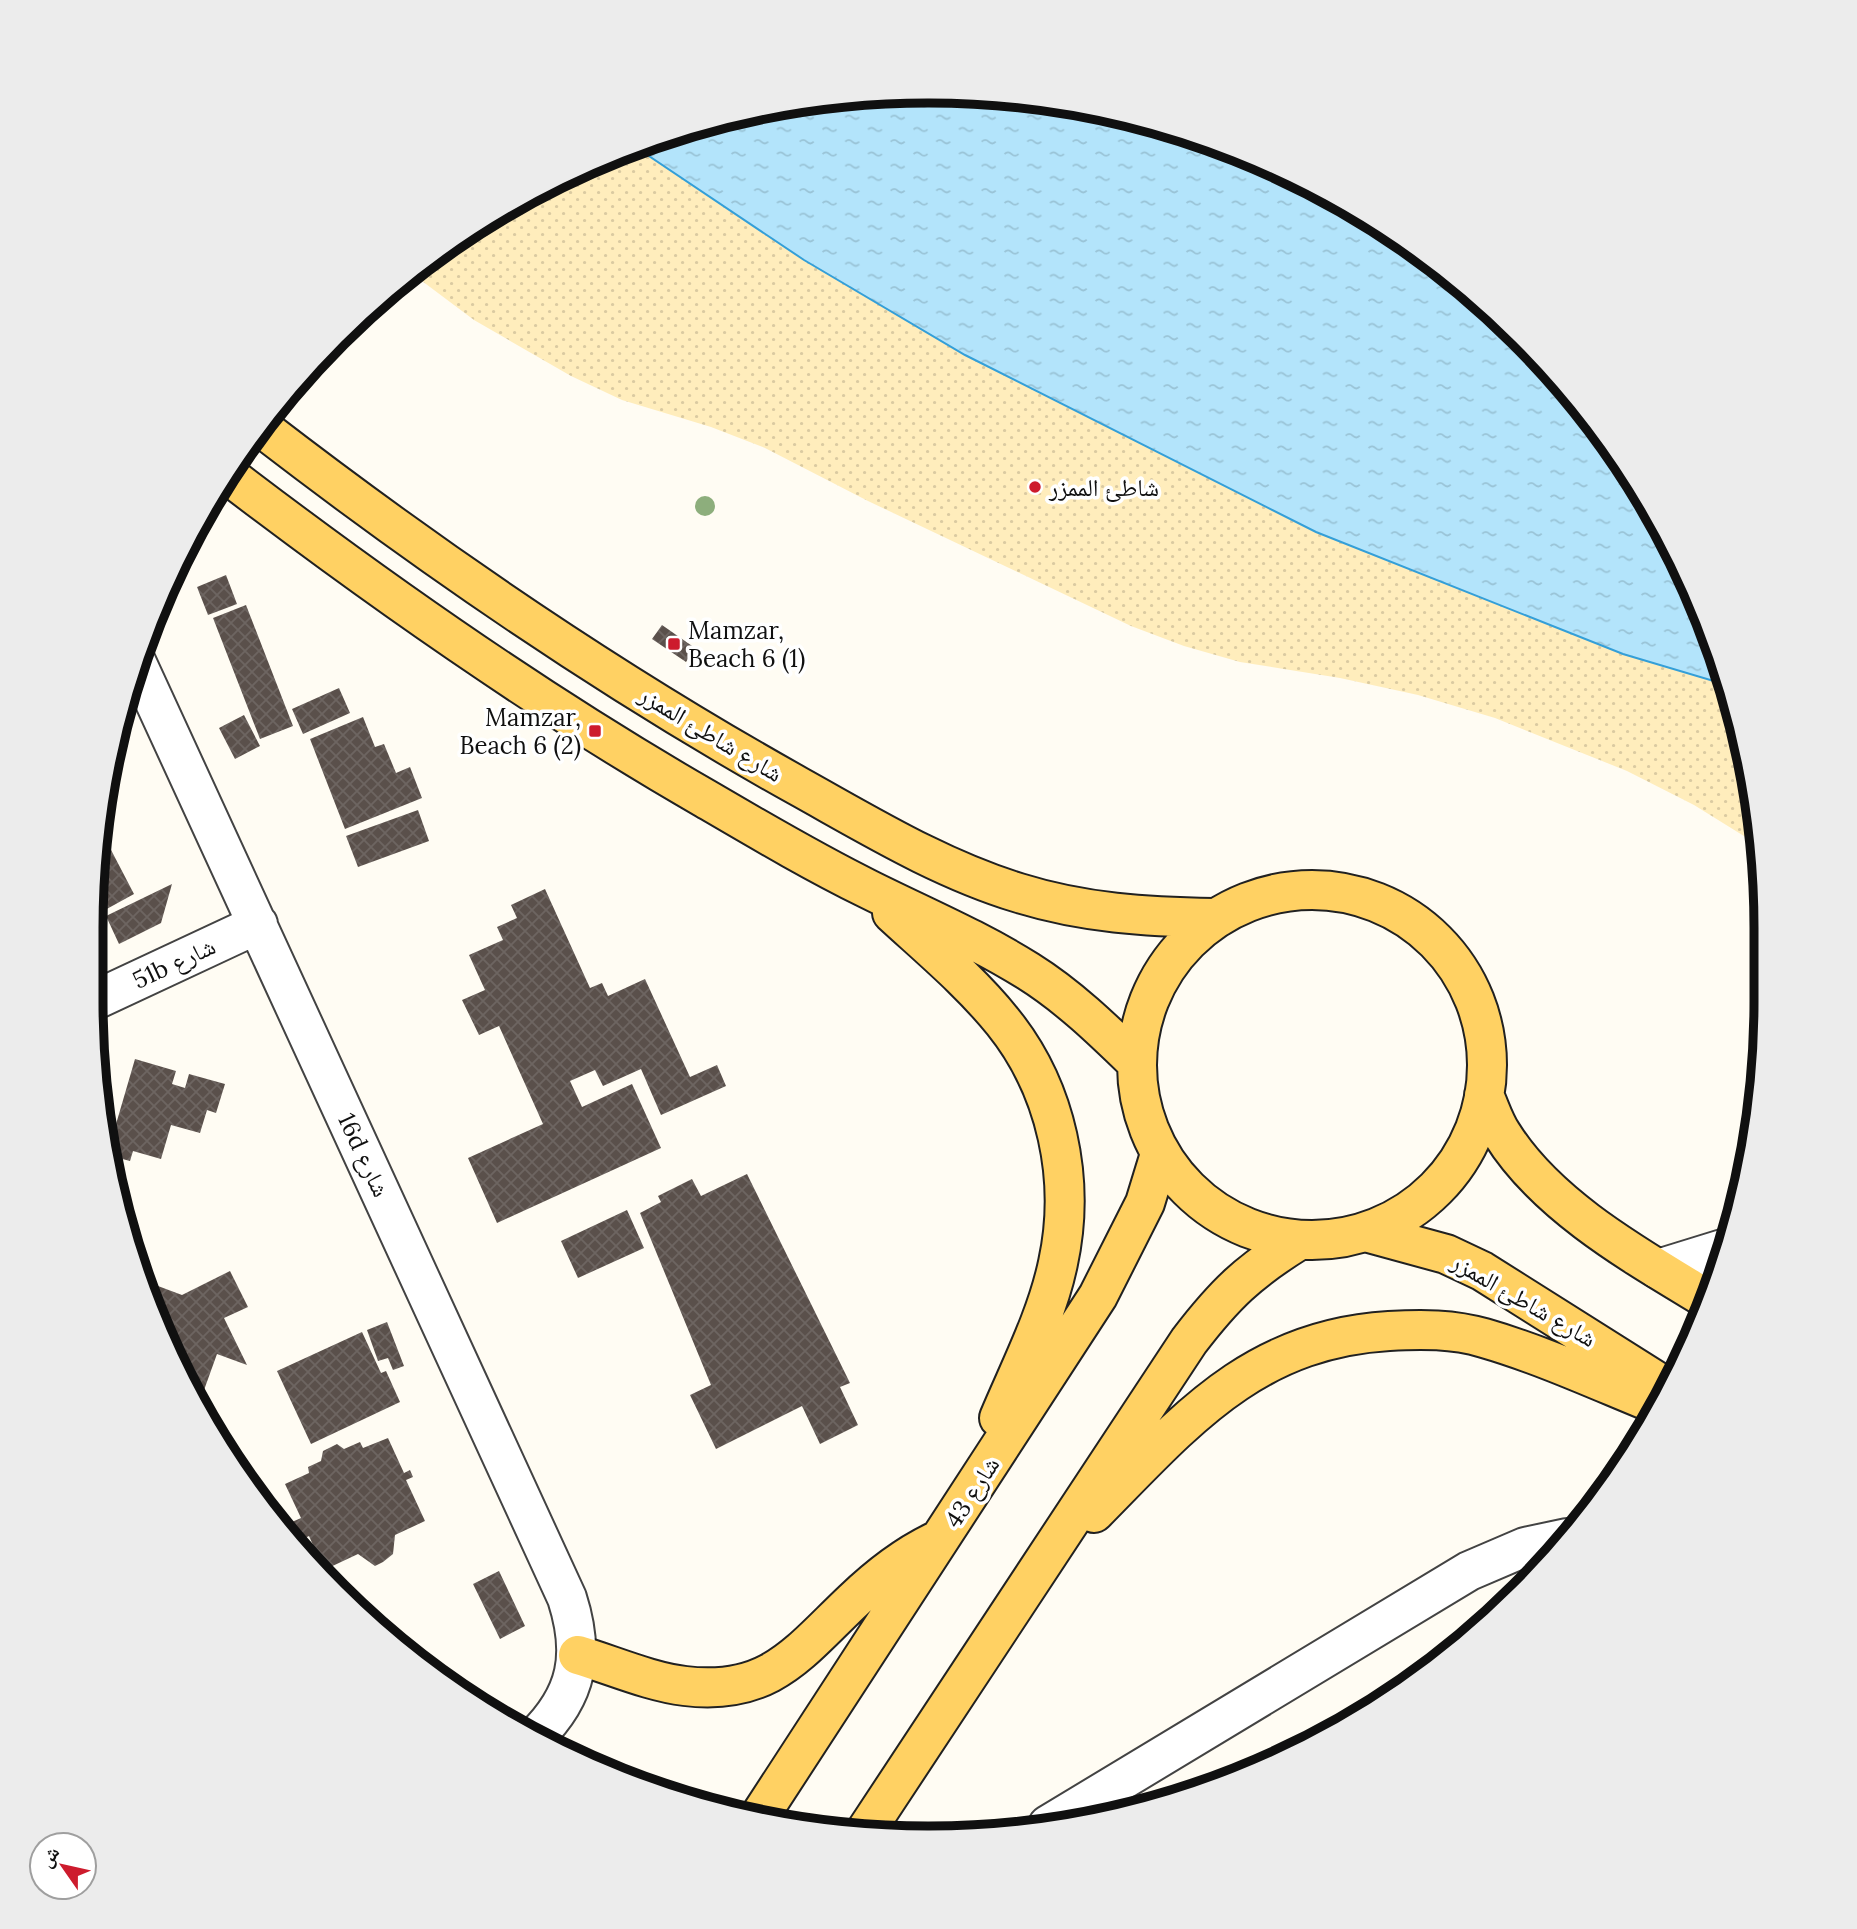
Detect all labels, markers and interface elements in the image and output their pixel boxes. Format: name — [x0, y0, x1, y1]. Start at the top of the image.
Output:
place label: شاطئ الممزر — [1048, 472, 1159, 503]
marker: شاطئ الممزر — [1027, 479, 1043, 495]
place label: Mamzar, Beach 6 (1) — [688, 615, 805, 674]
marker: Mamzar, Beach 6 (1) — [666, 636, 682, 652]
street label: شارع شاطئ الممزر — [633, 678, 788, 789]
place label: Mamzar, Beach 6 (2) — [460, 702, 581, 761]
marker: Mamzar, Beach 6 (2) — [587, 723, 603, 739]
street label: 51b شارع — [128, 930, 220, 996]
street label: 16d شارع — [331, 1108, 397, 1202]
street label: شارع شاطئ الممزر — [1445, 1246, 1602, 1354]
street label: شارع 43 — [938, 1451, 1006, 1533]
north arrow — [28, 1831, 98, 1901]
text: ش — [33, 1841, 64, 1872]

